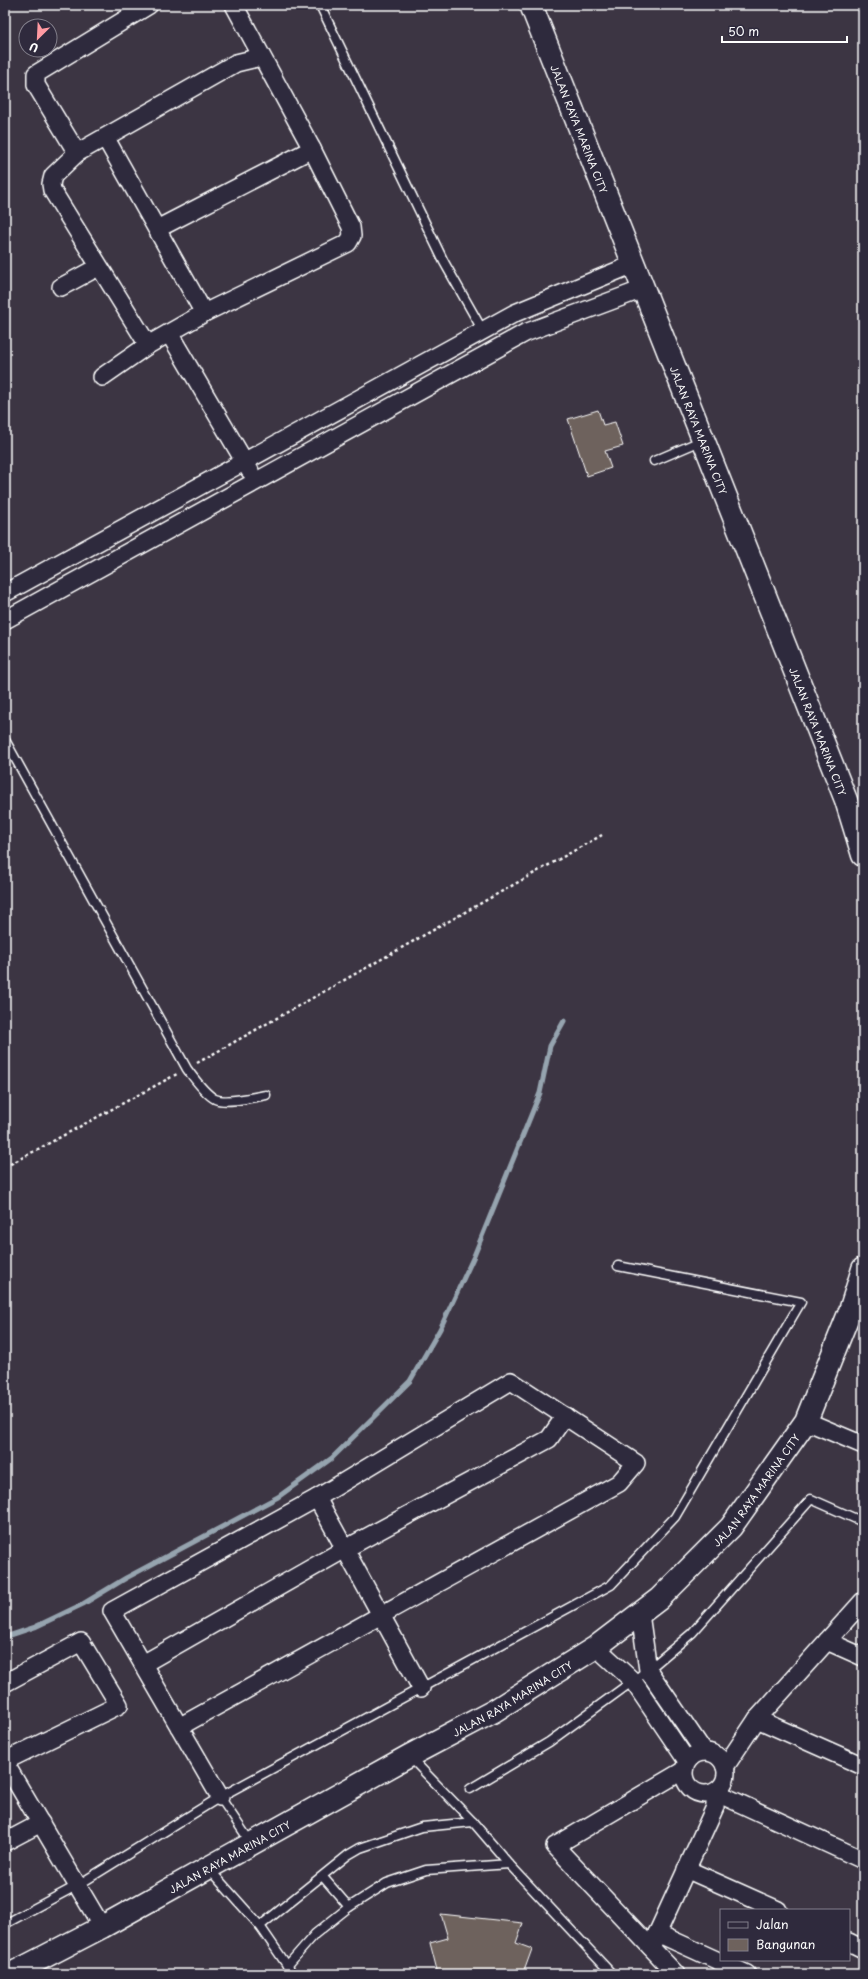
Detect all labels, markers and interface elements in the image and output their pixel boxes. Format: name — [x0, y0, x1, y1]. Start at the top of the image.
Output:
north arrow — [18, 18, 58, 58]
scale bar — [722, 18, 847, 44]
text: 50 m — [728, 22, 759, 40]
text: U — [26, 38, 41, 57]
street label: JALAN RAYA MARINA CITY — [548, 62, 612, 195]
street label: JALAN RAYA MARINA CITY — [667, 363, 732, 496]
street label: JALAN RAYA MARINA CITY — [786, 665, 851, 798]
street label: JALAN RAYA MARINA CITY — [709, 1430, 802, 1549]
street label: JALAN RAYA MARINA CITY — [449, 1657, 575, 1739]
street label: JALAN RAYA MARINA CITY — [166, 1816, 293, 1896]
legend — [720, 1909, 850, 1961]
text: Jalan — [756, 1915, 789, 1933]
text: Bangunan — [756, 1935, 815, 1953]

